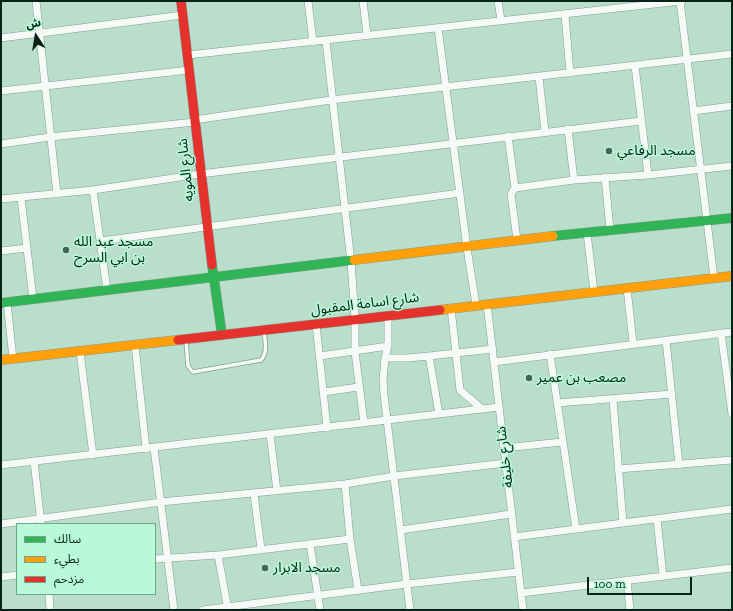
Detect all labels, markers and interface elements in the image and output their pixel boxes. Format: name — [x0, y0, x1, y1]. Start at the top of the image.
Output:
north arrow — [16, 16, 56, 56]
text: ش — [25, 16, 42, 32]
street label: شارع المويه — [174, 138, 198, 202]
place label: مسجد الرفاعي — [617, 143, 696, 159]
marker: مسجد الرفاعي — [604, 146, 614, 156]
place label: مسجد عبد الله بن ابي السرح — [74, 234, 153, 266]
marker: مسجد عبد الله بن ابي السرح — [61, 245, 71, 255]
street label: شارع اسامة المقبول — [310, 289, 420, 319]
place label: مصعب بن عمير — [537, 370, 626, 386]
marker: مصعب بن عمير — [524, 373, 534, 383]
street label: شارع خليفة — [493, 425, 517, 489]
legend — [16, 523, 156, 595]
text: سالك — [54, 532, 81, 546]
text: بطيء — [54, 552, 80, 566]
place label: مسجد الابرار — [273, 560, 341, 576]
marker: مسجد الابرار — [260, 563, 270, 573]
scale bar — [589, 569, 694, 595]
text: مزدحم — [54, 572, 84, 586]
text: 100 m — [594, 577, 626, 591]

